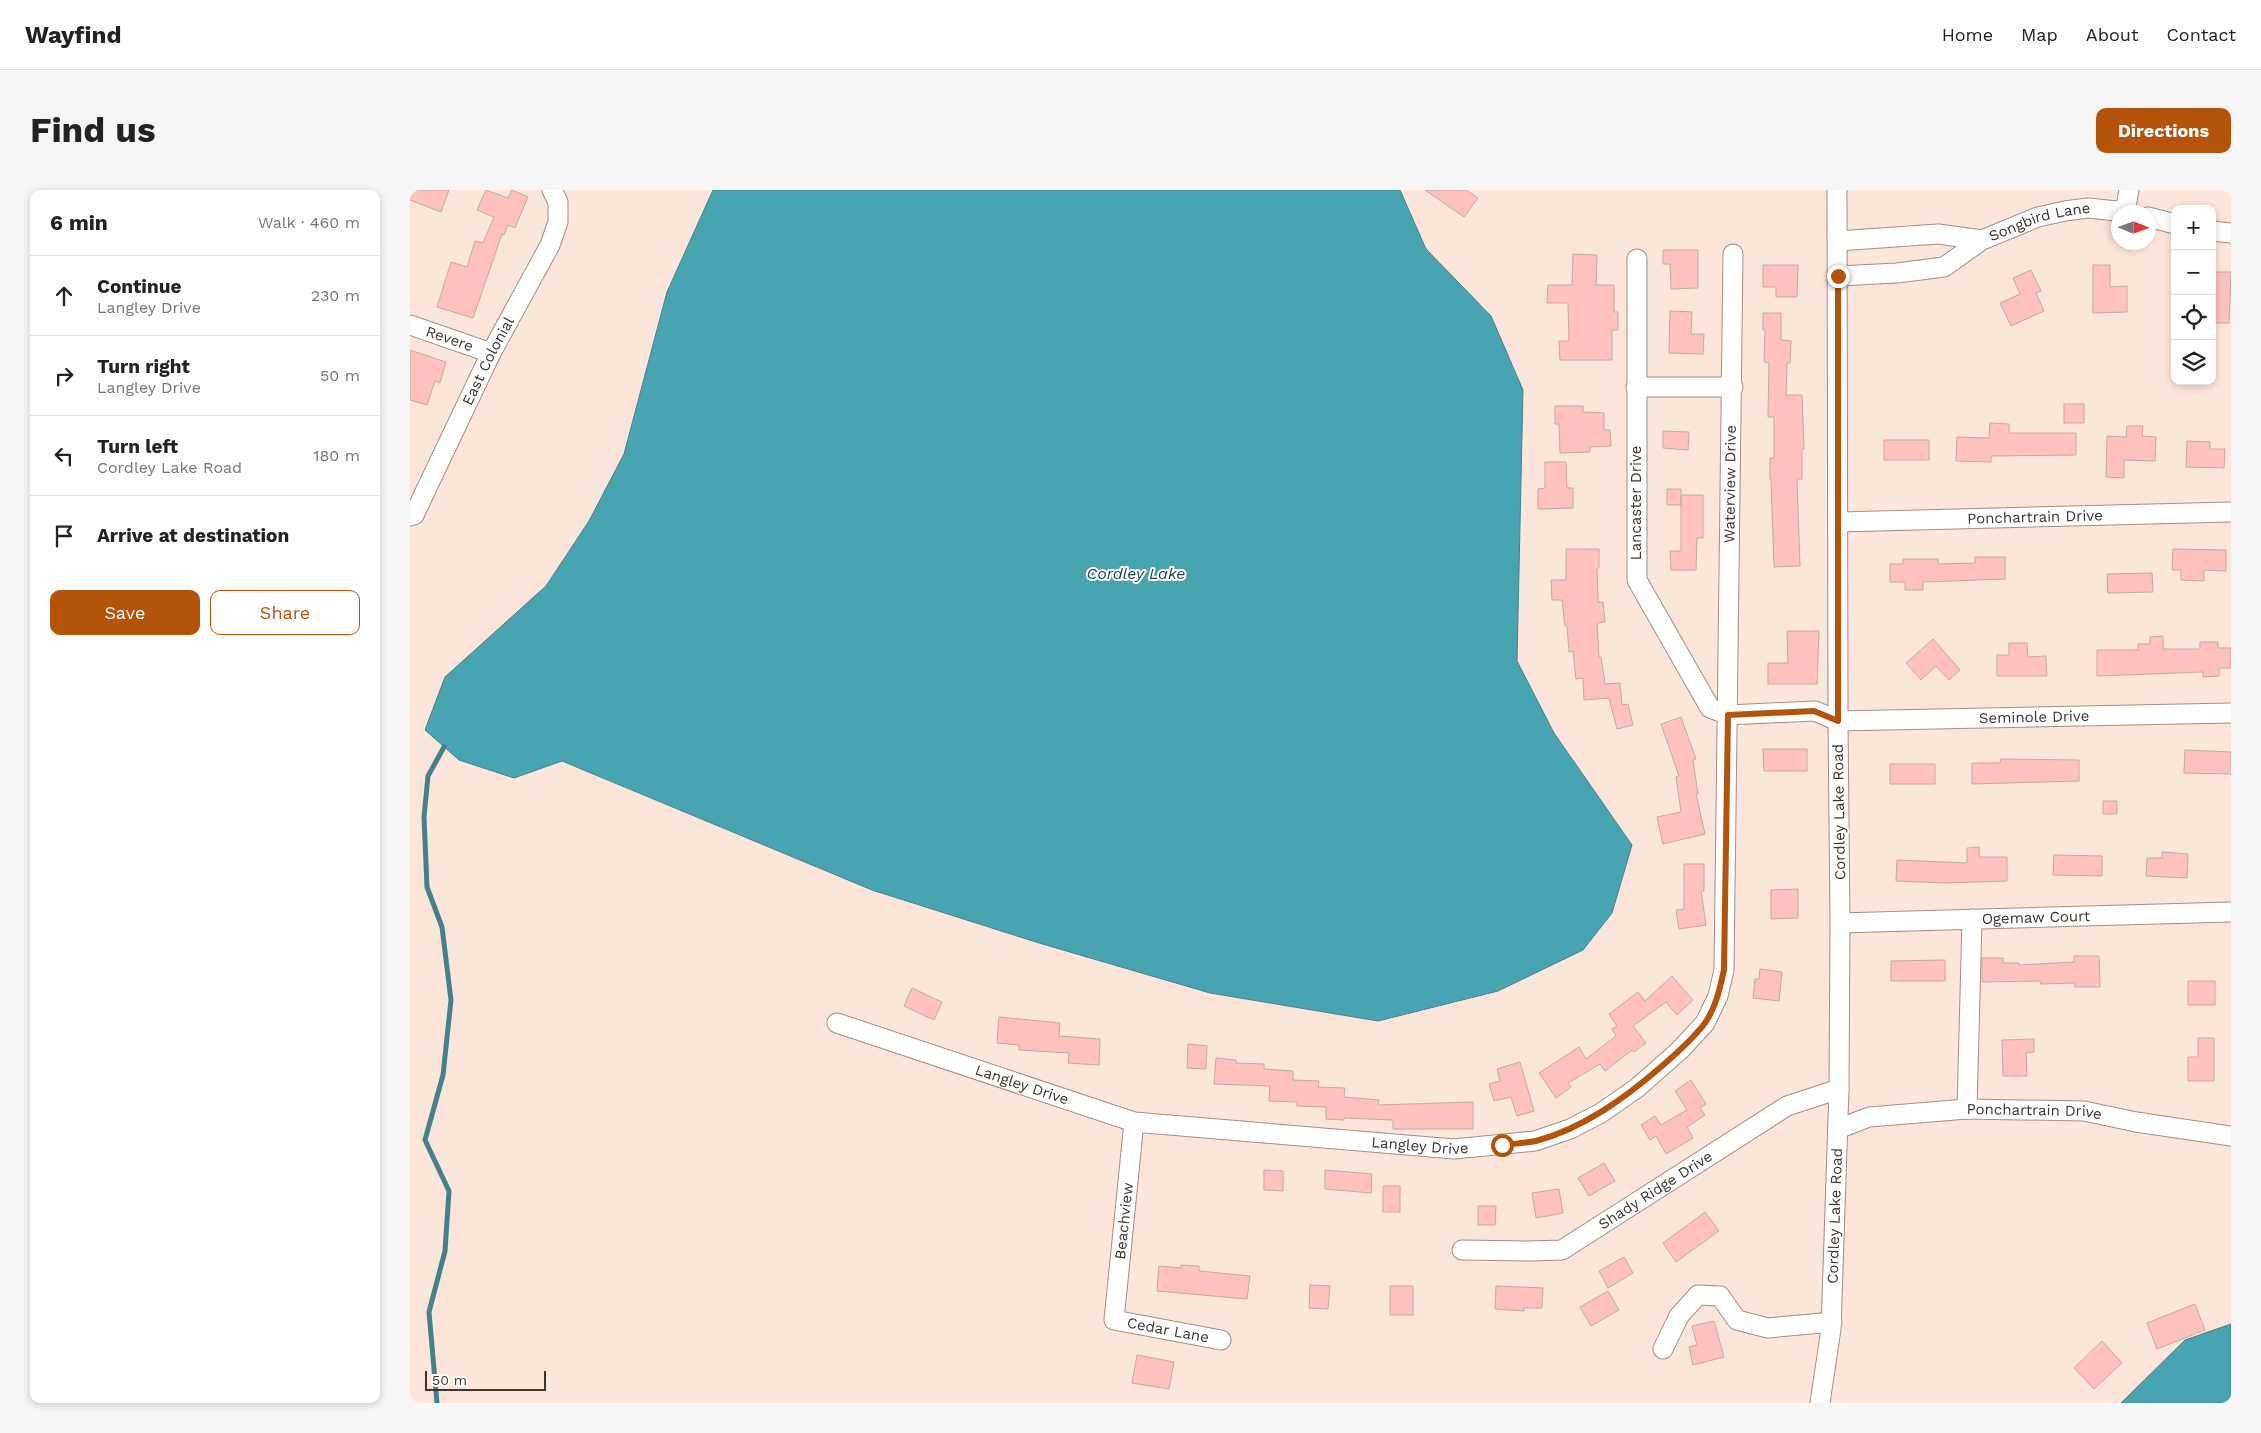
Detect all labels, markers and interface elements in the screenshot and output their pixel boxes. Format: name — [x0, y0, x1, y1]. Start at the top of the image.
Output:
text: Wayfind — [25, 21, 121, 49]
text: Home — [1942, 24, 1993, 45]
text: Map — [2021, 24, 2058, 45]
text: About — [2086, 24, 2138, 45]
text: Contact — [2166, 24, 2236, 45]
button: Directions — [2096, 108, 2231, 153]
text: Find us — [30, 109, 156, 151]
street label: Songbird Lane — [1986, 199, 2091, 245]
north arrow — [2111, 205, 2156, 250]
map controls — [2171, 205, 2216, 385]
button: + — [2171, 205, 2216, 250]
text: 6 min — [50, 210, 108, 235]
text: Walk · 460 m — [258, 213, 360, 232]
button: − — [2171, 250, 2216, 295]
route end — [1827, 265, 1850, 288]
text: Continue — [97, 275, 181, 298]
icon: ahead — [50, 282, 78, 310]
text: 230 m — [311, 286, 360, 305]
button: locate — [2171, 295, 2216, 340]
text: Langley Drive — [97, 298, 201, 317]
street label: East Colonial — [458, 313, 518, 408]
street label: Revere — [424, 322, 476, 355]
button: layers — [2171, 340, 2216, 385]
text: Turn right — [97, 355, 190, 378]
icon: right — [50, 362, 78, 390]
text: 50 m — [320, 366, 360, 385]
text: Langley Drive — [97, 378, 201, 397]
street label: Waterview Drive — [1720, 425, 1740, 543]
text: Turn left — [97, 435, 178, 458]
icon: left — [50, 442, 78, 470]
text: 180 m — [313, 446, 360, 465]
street label: Lancaster Drive — [1627, 446, 1645, 560]
text: Cordley Lake Road — [97, 458, 242, 477]
street label: Ponchartrain Drive — [1967, 506, 2103, 528]
icon: arrive — [50, 522, 78, 550]
text: Arrive at destination — [97, 524, 289, 547]
water label: Cordley Lake — [1087, 564, 1185, 583]
button: Save — [50, 590, 200, 635]
button: Share — [210, 590, 360, 635]
street label: Seminole Drive — [1979, 707, 2090, 727]
street label: Cordley Lake Road — [1829, 744, 1849, 880]
street label: Ogemaw Court — [1981, 907, 2091, 928]
street label: Langley Drive — [973, 1061, 1071, 1109]
street label: Ponchartrain Drive — [1966, 1100, 2104, 1124]
street label: Langley Drive — [1371, 1133, 1469, 1158]
route start — [1491, 1134, 1514, 1157]
street label: Shady Ridge Drive — [1595, 1147, 1716, 1233]
street label: Cordley Lake Road — [1824, 1148, 1846, 1284]
street label: Beachview — [1111, 1181, 1137, 1260]
street label: Cedar Lane — [1126, 1314, 1211, 1347]
scale bar — [425, 1368, 546, 1391]
text: 50 m — [432, 1372, 467, 1388]

